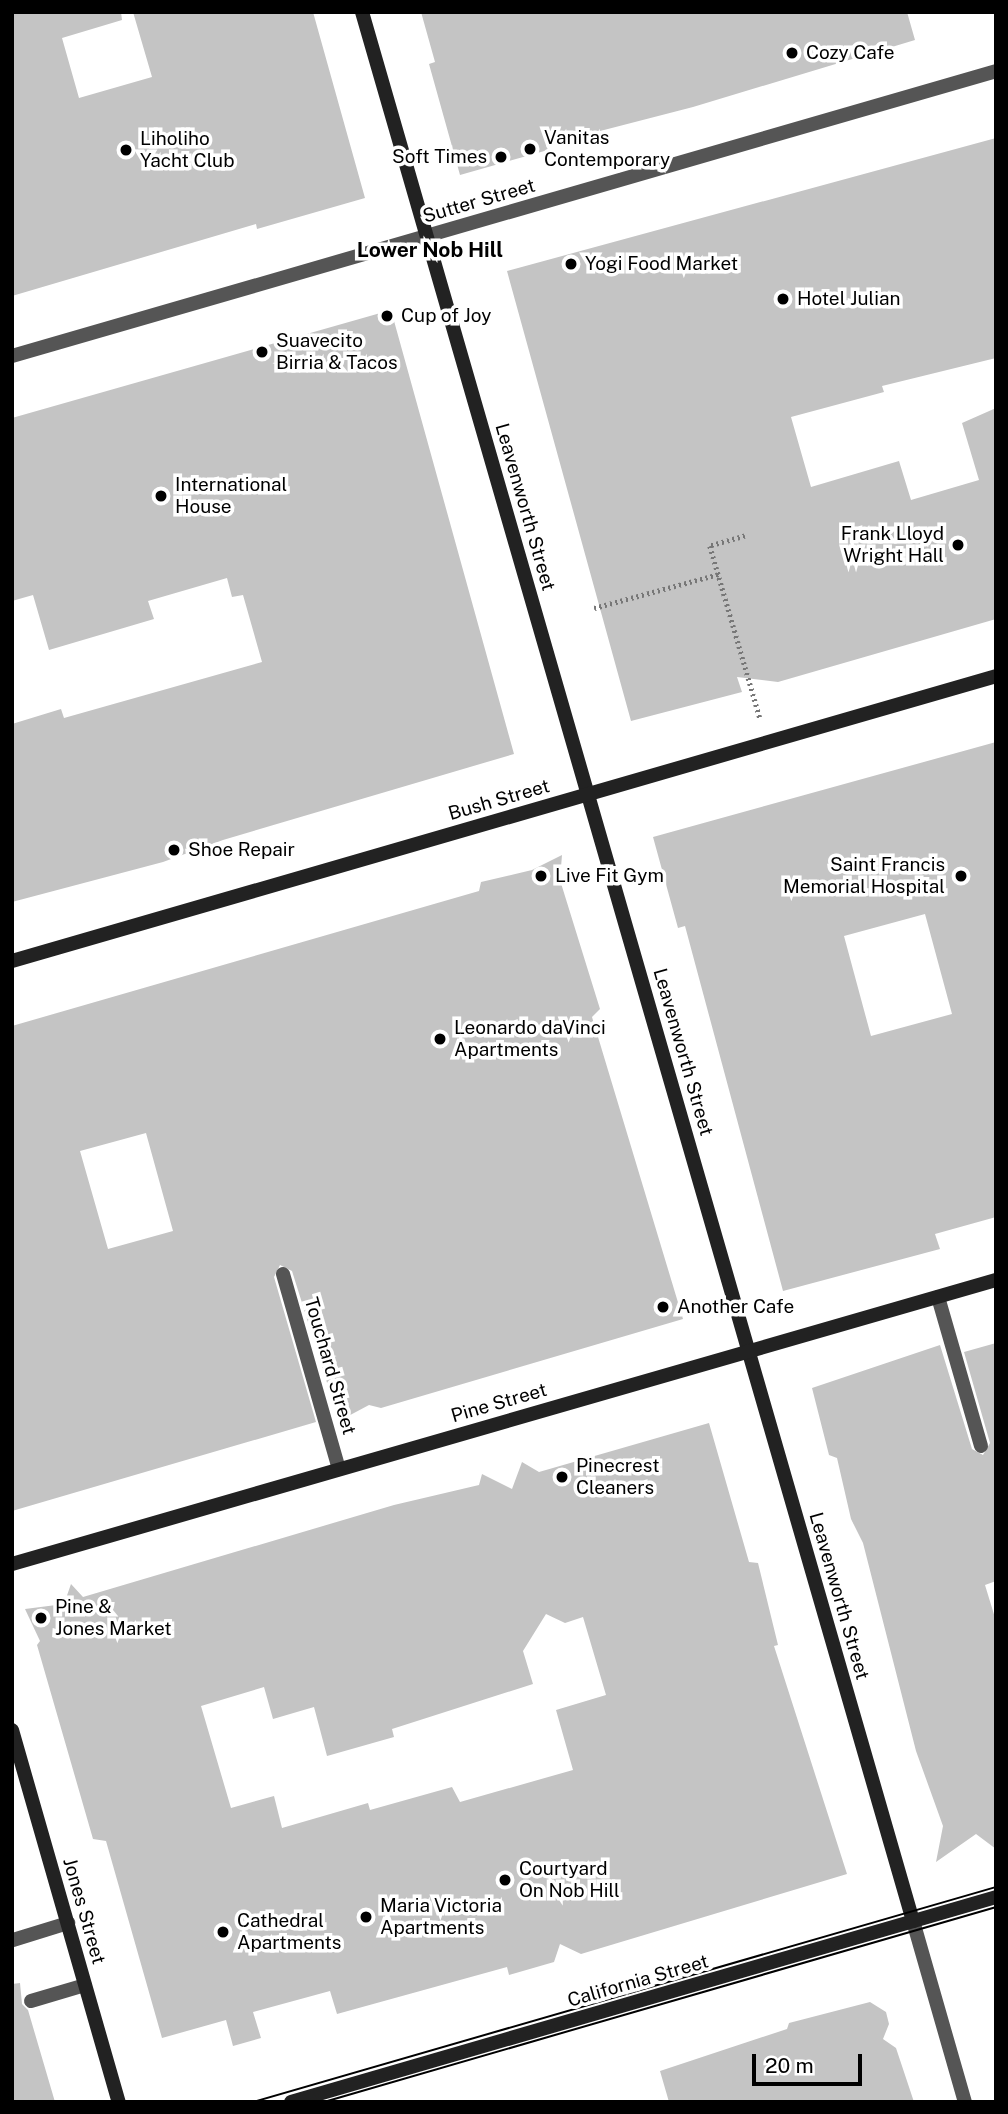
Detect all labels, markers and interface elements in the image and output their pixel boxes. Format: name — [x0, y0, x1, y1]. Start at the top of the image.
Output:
place label: Cozy Cafe — [806, 42, 895, 64]
marker: Cozy Cafe — [784, 45, 800, 61]
place label: Vanitas Contemporary — [544, 127, 670, 171]
place label: Liholiho Yacht Club — [140, 128, 235, 172]
marker: Vanitas Contemporary — [522, 141, 538, 157]
marker: Liholiho Yacht Club — [118, 142, 134, 158]
place label: Soft Times — [392, 146, 487, 168]
marker: Soft Times — [493, 149, 509, 165]
street label: Sutter Street — [420, 174, 538, 228]
district label: Lower Nob Hill — [357, 237, 503, 263]
place label: Yogi Food Market — [585, 253, 738, 275]
marker: Yogi Food Market — [563, 256, 579, 272]
place label: Hotel Julian — [797, 288, 900, 310]
marker: Hotel Julian — [775, 291, 791, 307]
place label: Cup of Joy — [401, 305, 492, 327]
marker: Cup of Joy — [379, 308, 395, 324]
place label: Suavecito Birria & Tacos — [276, 330, 398, 374]
marker: Suavecito Birria & Tacos — [254, 344, 270, 360]
street label: Leavenworth Street — [490, 421, 560, 593]
place label: International House — [175, 474, 287, 518]
marker: International House — [153, 488, 169, 504]
place label: Frank Lloyd Wright Hall — [841, 523, 944, 567]
marker: Frank Lloyd Wright Hall — [950, 537, 966, 553]
street label: Bush Street — [446, 775, 552, 825]
place label: Shoe Repair — [188, 839, 295, 861]
marker: Shoe Repair — [166, 842, 182, 858]
place label: Saint Francis Memorial Hospital — [783, 854, 945, 898]
place label: Live Fit Gym — [555, 865, 664, 887]
marker: Saint Francis Memorial Hospital — [951, 866, 971, 886]
marker: Live Fit Gym — [533, 868, 549, 884]
street label: Leavenworth Street — [648, 966, 718, 1138]
place label: Leonardo daVinci Apartments — [454, 1017, 606, 1061]
marker: Leonardo daVinci Apartments — [432, 1031, 448, 1047]
street label: Touchard Street — [299, 1295, 361, 1437]
place label: Another Cafe — [677, 1296, 794, 1318]
marker: Another Cafe — [655, 1299, 671, 1315]
street label: Pine Street — [448, 1378, 550, 1428]
place label: Pinecrest Cleaners — [576, 1455, 660, 1499]
marker: Pinecrest Cleaners — [554, 1469, 570, 1485]
street label: Leavenworth Street — [804, 1510, 874, 1682]
place label: Pine & Jones Market — [55, 1596, 172, 1640]
marker: Pine & Jones Market — [33, 1610, 49, 1626]
street label: Jones Street — [58, 1855, 110, 1967]
place label: Courtyard On Nob Hill — [519, 1858, 620, 1902]
marker: Courtyard On Nob Hill — [497, 1872, 513, 1888]
place label: Maria Victoria Apartments — [380, 1895, 502, 1939]
marker: Maria Victoria Apartments — [358, 1909, 374, 1925]
place label: Cathedral Apartments — [237, 1910, 341, 1954]
marker: Cathedral Apartments — [215, 1924, 231, 1940]
street label: California Street — [565, 1950, 711, 2012]
scale bar — [756, 2040, 866, 2084]
text: 20 m — [765, 2053, 814, 2078]

